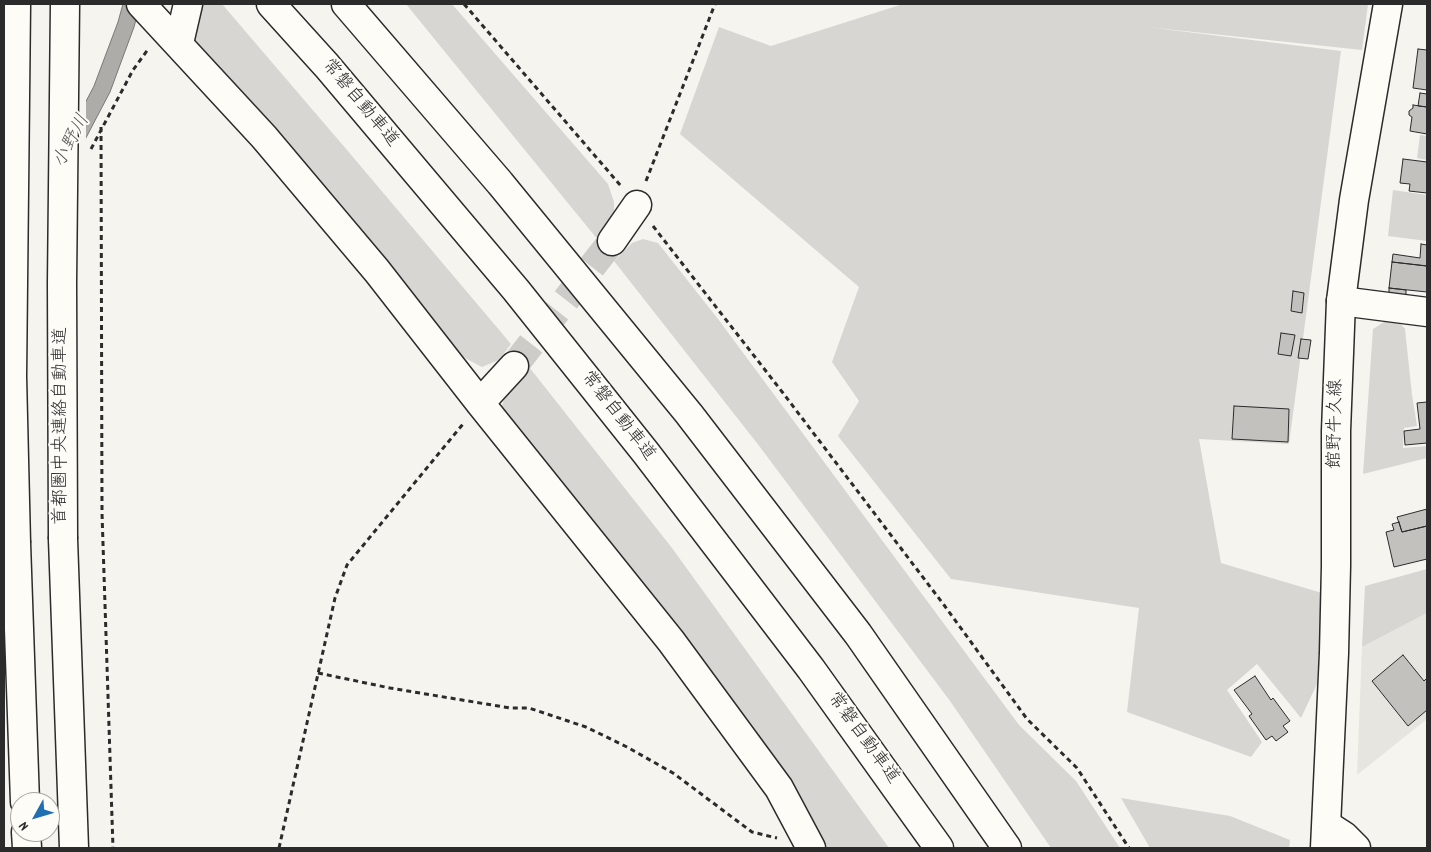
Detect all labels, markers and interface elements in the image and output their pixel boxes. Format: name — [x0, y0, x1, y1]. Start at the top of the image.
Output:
street label: 常磐自動車道 — [316, 56, 402, 152]
water label: 小野川 — [50, 111, 96, 173]
street label: 首都圏中央連絡自動車道 — [52, 327, 74, 525]
street label: 常磐自動車道 — [575, 368, 659, 466]
street label: 館野牛久線 — [1325, 379, 1349, 469]
street label: 常磐自動車道 — [822, 689, 902, 789]
north arrow — [10, 792, 60, 842]
text: N — [14, 817, 34, 835]

